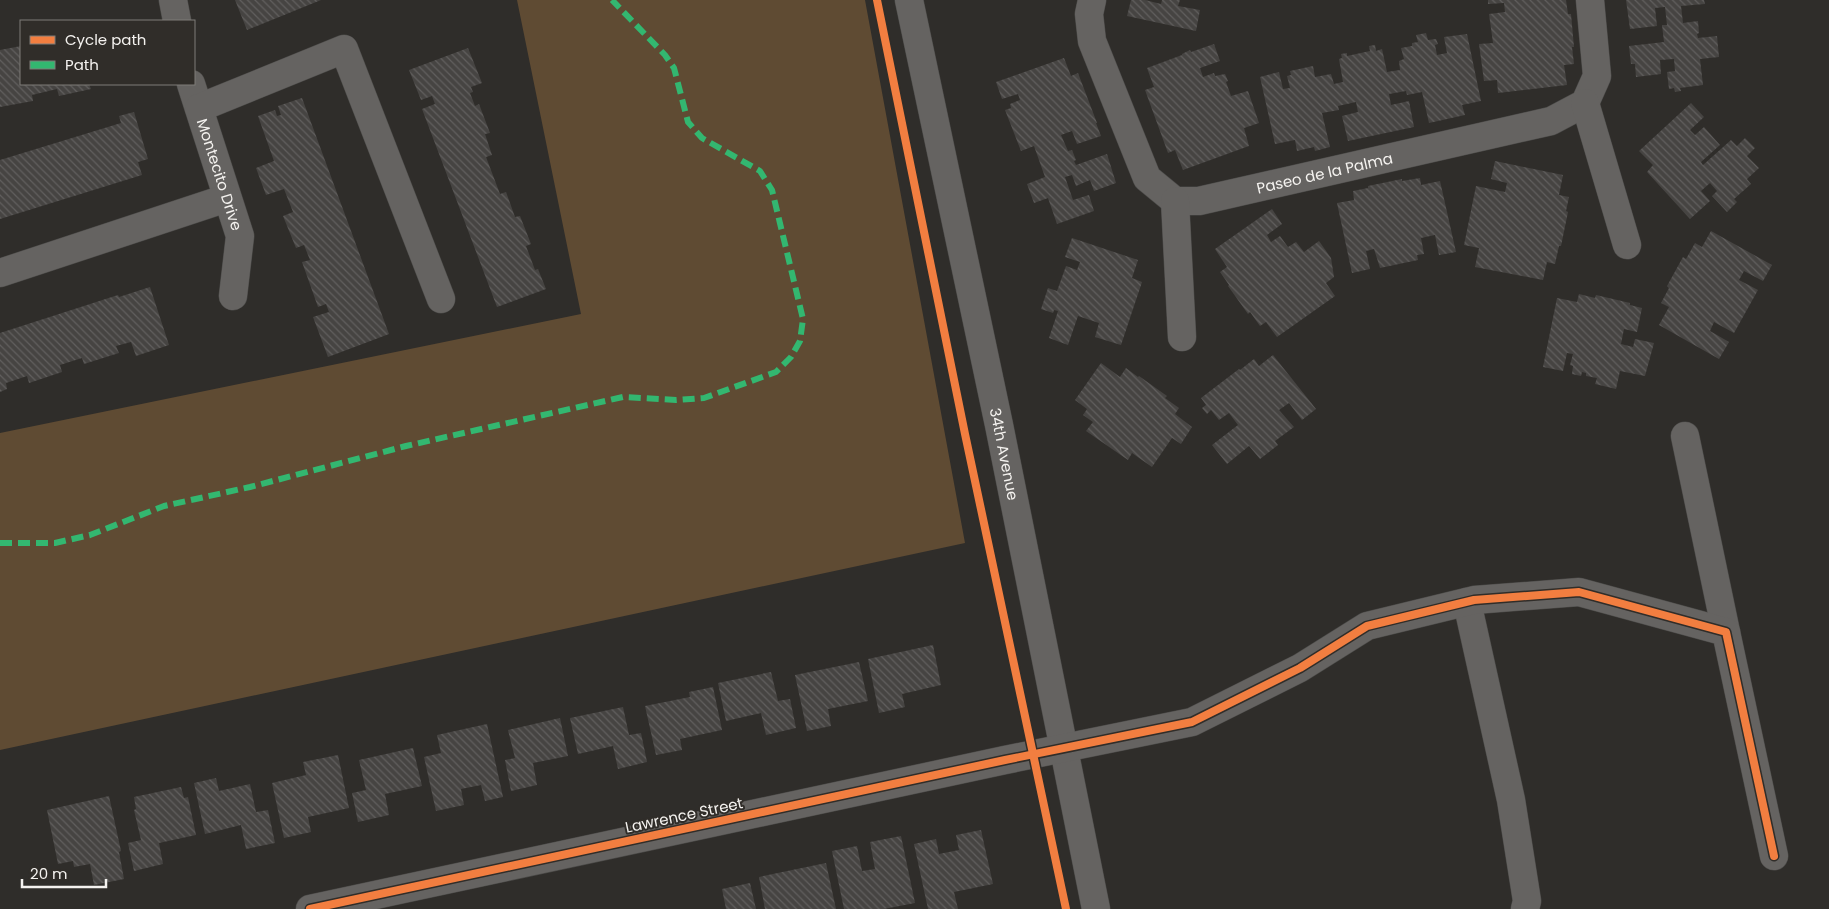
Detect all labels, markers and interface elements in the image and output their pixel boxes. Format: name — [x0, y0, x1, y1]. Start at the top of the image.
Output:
legend — [20, 20, 195, 85]
text: Cycle path — [65, 29, 146, 50]
text: Path — [65, 54, 99, 75]
street label: Montecito Drive — [192, 116, 248, 233]
street label: Paseo de la Palma — [1254, 147, 1395, 198]
street label: 34th Avenue — [985, 406, 1024, 502]
street label: Lawrence Street — [623, 792, 745, 838]
scale bar — [22, 856, 106, 888]
text: 20 m — [30, 863, 68, 884]

